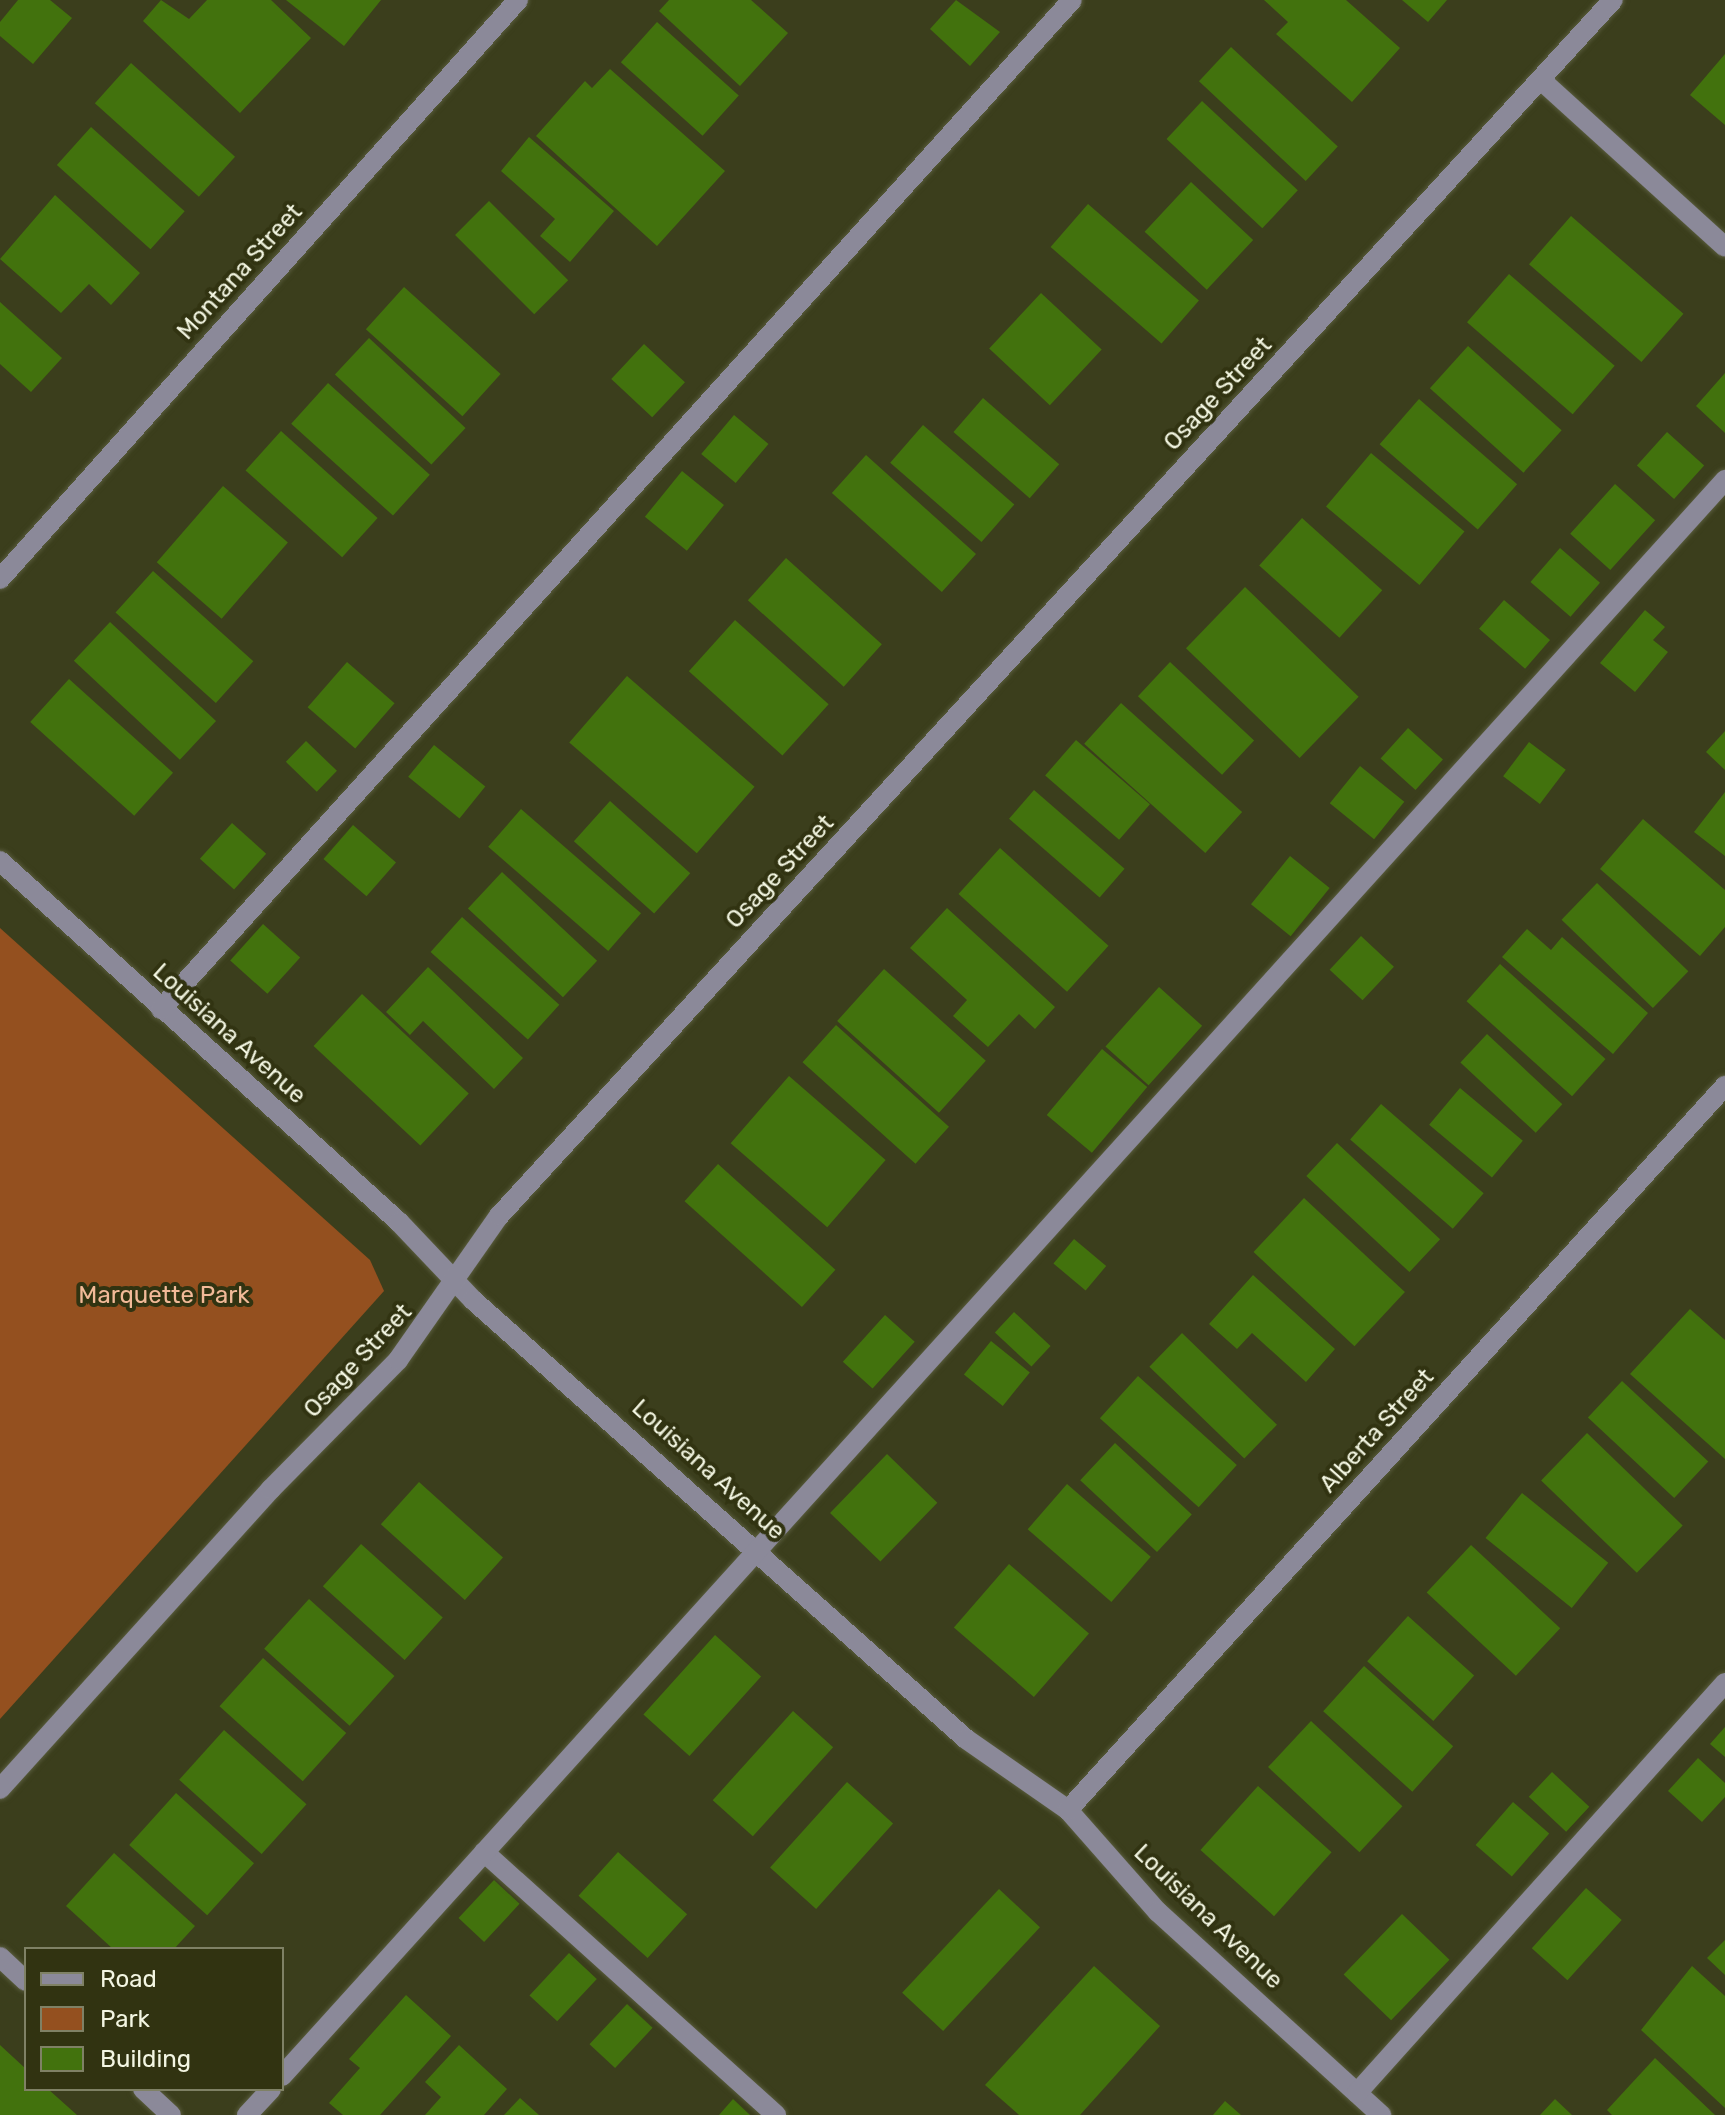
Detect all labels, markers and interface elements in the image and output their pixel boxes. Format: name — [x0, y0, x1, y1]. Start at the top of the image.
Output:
street label: Montana Street — [171, 198, 309, 346]
street label: Osage Street — [1158, 331, 1278, 457]
street label: Osage Street — [720, 809, 840, 935]
street label: Louisiana Avenue — [146, 958, 312, 1110]
park label: Marquette Park — [78, 1282, 250, 1310]
street label: Osage Street — [298, 1298, 418, 1424]
street label: Alberta Street — [1314, 1363, 1440, 1499]
street label: Louisiana Avenue — [625, 1394, 791, 1546]
street label: Louisiana Avenue — [1127, 1838, 1289, 1996]
legend — [24, 1947, 284, 2091]
text: Road — [100, 1965, 157, 1993]
text: Park — [100, 2005, 150, 2033]
text: Building — [100, 2045, 191, 2073]

